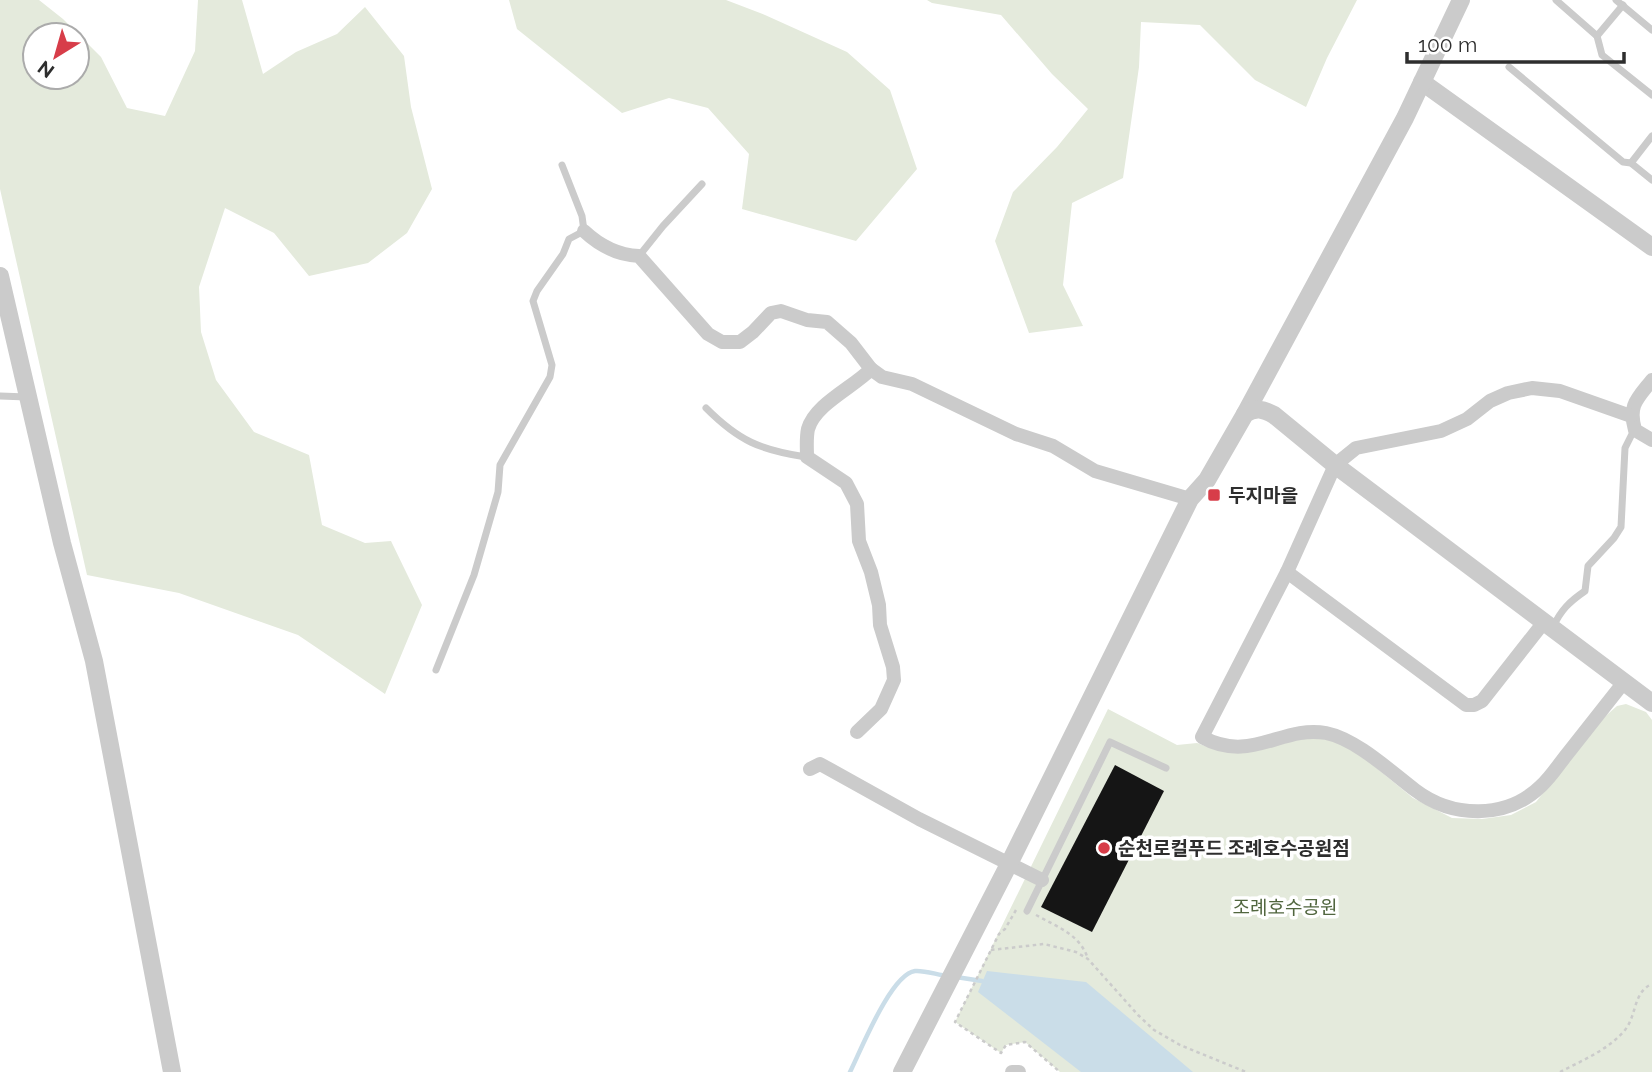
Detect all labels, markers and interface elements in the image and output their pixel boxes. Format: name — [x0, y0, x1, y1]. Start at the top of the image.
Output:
north arrow — [21, 21, 91, 91]
scale bar — [1407, 21, 1624, 65]
text: 100 m — [1418, 32, 1477, 57]
text: N — [33, 56, 58, 83]
place label: 두지마을 — [1228, 484, 1298, 506]
marker: 두지마을 — [1206, 487, 1222, 503]
place label: 순천로컬푸드 조례호수공원점 — [1118, 837, 1350, 859]
marker: 순천로컬푸드 조례호수공원점 — [1096, 840, 1112, 856]
park label: 조례호수공원 — [1233, 896, 1337, 918]

